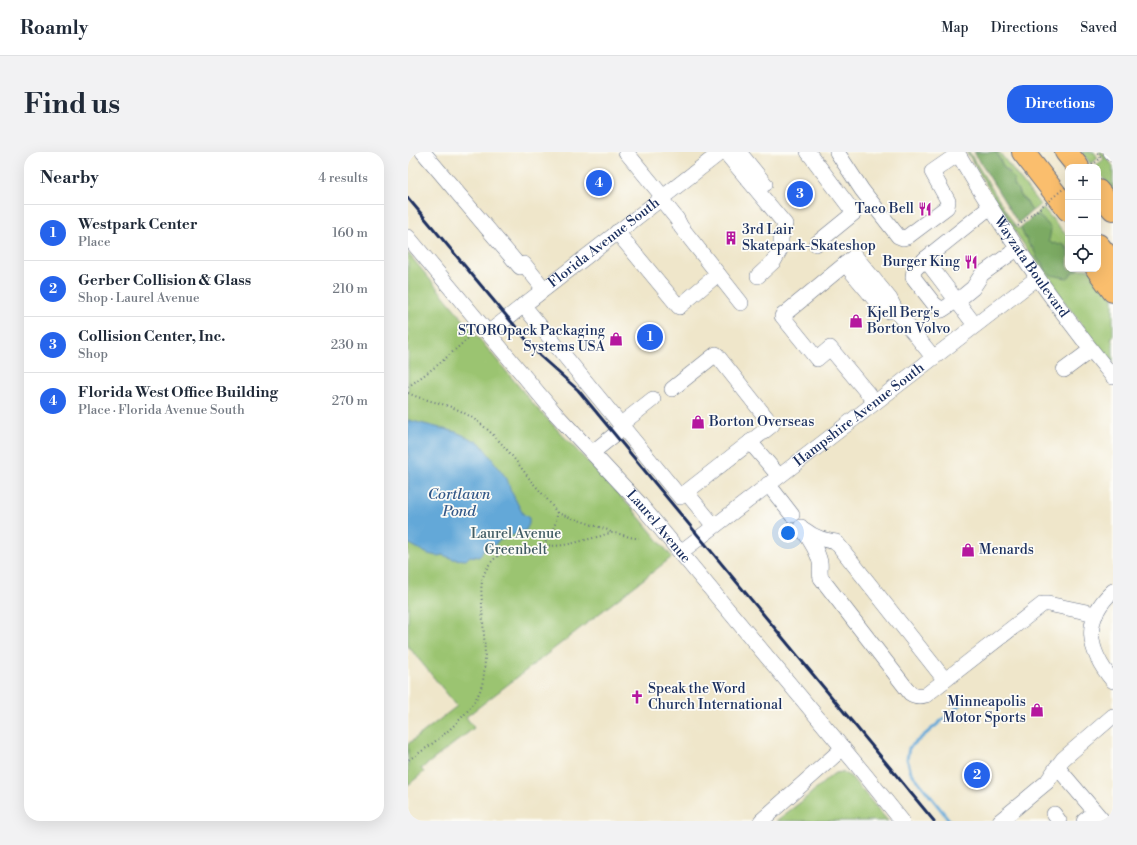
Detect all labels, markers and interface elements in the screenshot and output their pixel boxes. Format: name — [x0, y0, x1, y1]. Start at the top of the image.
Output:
text: Roamly — [20, 16, 88, 40]
text: Map — [941, 19, 969, 37]
text: Directions — [991, 19, 1058, 37]
text: Saved — [1080, 19, 1117, 37]
button: Directions — [1007, 85, 1113, 123]
text: Find us — [24, 87, 120, 122]
map controls — [1065, 164, 1101, 272]
button: + — [1065, 164, 1101, 200]
text: Nearby — [40, 167, 99, 189]
pin: 4 — [586, 168, 612, 198]
text: 4 results — [318, 170, 368, 186]
pin: 3 — [787, 179, 813, 209]
street label: Florida Avenue South — [545, 193, 664, 292]
place label: Taco Bell — [855, 200, 914, 218]
button: − — [1065, 200, 1101, 236]
restaurant icon: Taco Bell — [917, 201, 933, 217]
street label: Wayzata Boulevard — [989, 212, 1073, 321]
text: Westpark Center — [78, 215, 198, 234]
place label: 3rd Lair Skatepark-Skateshop — [742, 221, 876, 255]
text: 1 — [50, 225, 56, 241]
text: 160 m — [332, 225, 368, 241]
building icon: 3rd Lair Skatepark-Skateshop — [723, 230, 739, 246]
text: Place — [78, 234, 110, 250]
button: locate — [1065, 236, 1101, 272]
place label: Burger King — [882, 253, 961, 271]
restaurant icon: Burger King — [963, 254, 979, 270]
text: Gerber Collision & Glass — [78, 271, 251, 290]
text: 2 — [49, 281, 57, 297]
text: 210 m — [333, 281, 368, 297]
text: Shop · Laurel Avenue — [78, 290, 200, 306]
place label: Kjell Berg's Borton Volvo — [866, 304, 951, 338]
shop icon: Kjell Berg's Borton Volvo — [848, 313, 864, 329]
place label: STOROpack Packaging Systems USA — [458, 322, 606, 356]
pin: 1 — [637, 322, 663, 352]
text: Collision Center, Inc. — [78, 327, 225, 346]
shop icon: STOROpack Packaging Systems USA — [608, 331, 624, 347]
text: 3 — [49, 337, 57, 353]
text: 230 m — [331, 337, 368, 353]
text: Shop — [78, 346, 108, 362]
street label: Hampshire Avenue South — [790, 358, 929, 471]
text: Florida West Office Building — [78, 383, 278, 402]
text: 4 — [49, 393, 57, 409]
text: 270 m — [332, 393, 368, 409]
text: Place · Florida Avenue South — [78, 402, 245, 418]
place label: Borton Overseas — [708, 413, 814, 431]
shop icon: Borton Overseas — [690, 414, 706, 430]
water label: Cortlawn Pond — [428, 485, 491, 521]
street label: Laurel Avenue — [622, 486, 695, 567]
your location — [778, 523, 798, 543]
park label: Laurel Avenue Greenbelt — [471, 525, 561, 559]
place label: Menards — [979, 541, 1034, 559]
shop icon: Menards — [960, 542, 976, 558]
place label: Speak the Word Church International — [648, 680, 782, 714]
church icon: Speak the Word Church International — [629, 689, 645, 705]
place label: Minneapolis Motor Sports — [943, 693, 1026, 727]
shop icon: Minneapolis Motor Sports — [1029, 702, 1045, 718]
pin: 2 — [964, 760, 990, 790]

